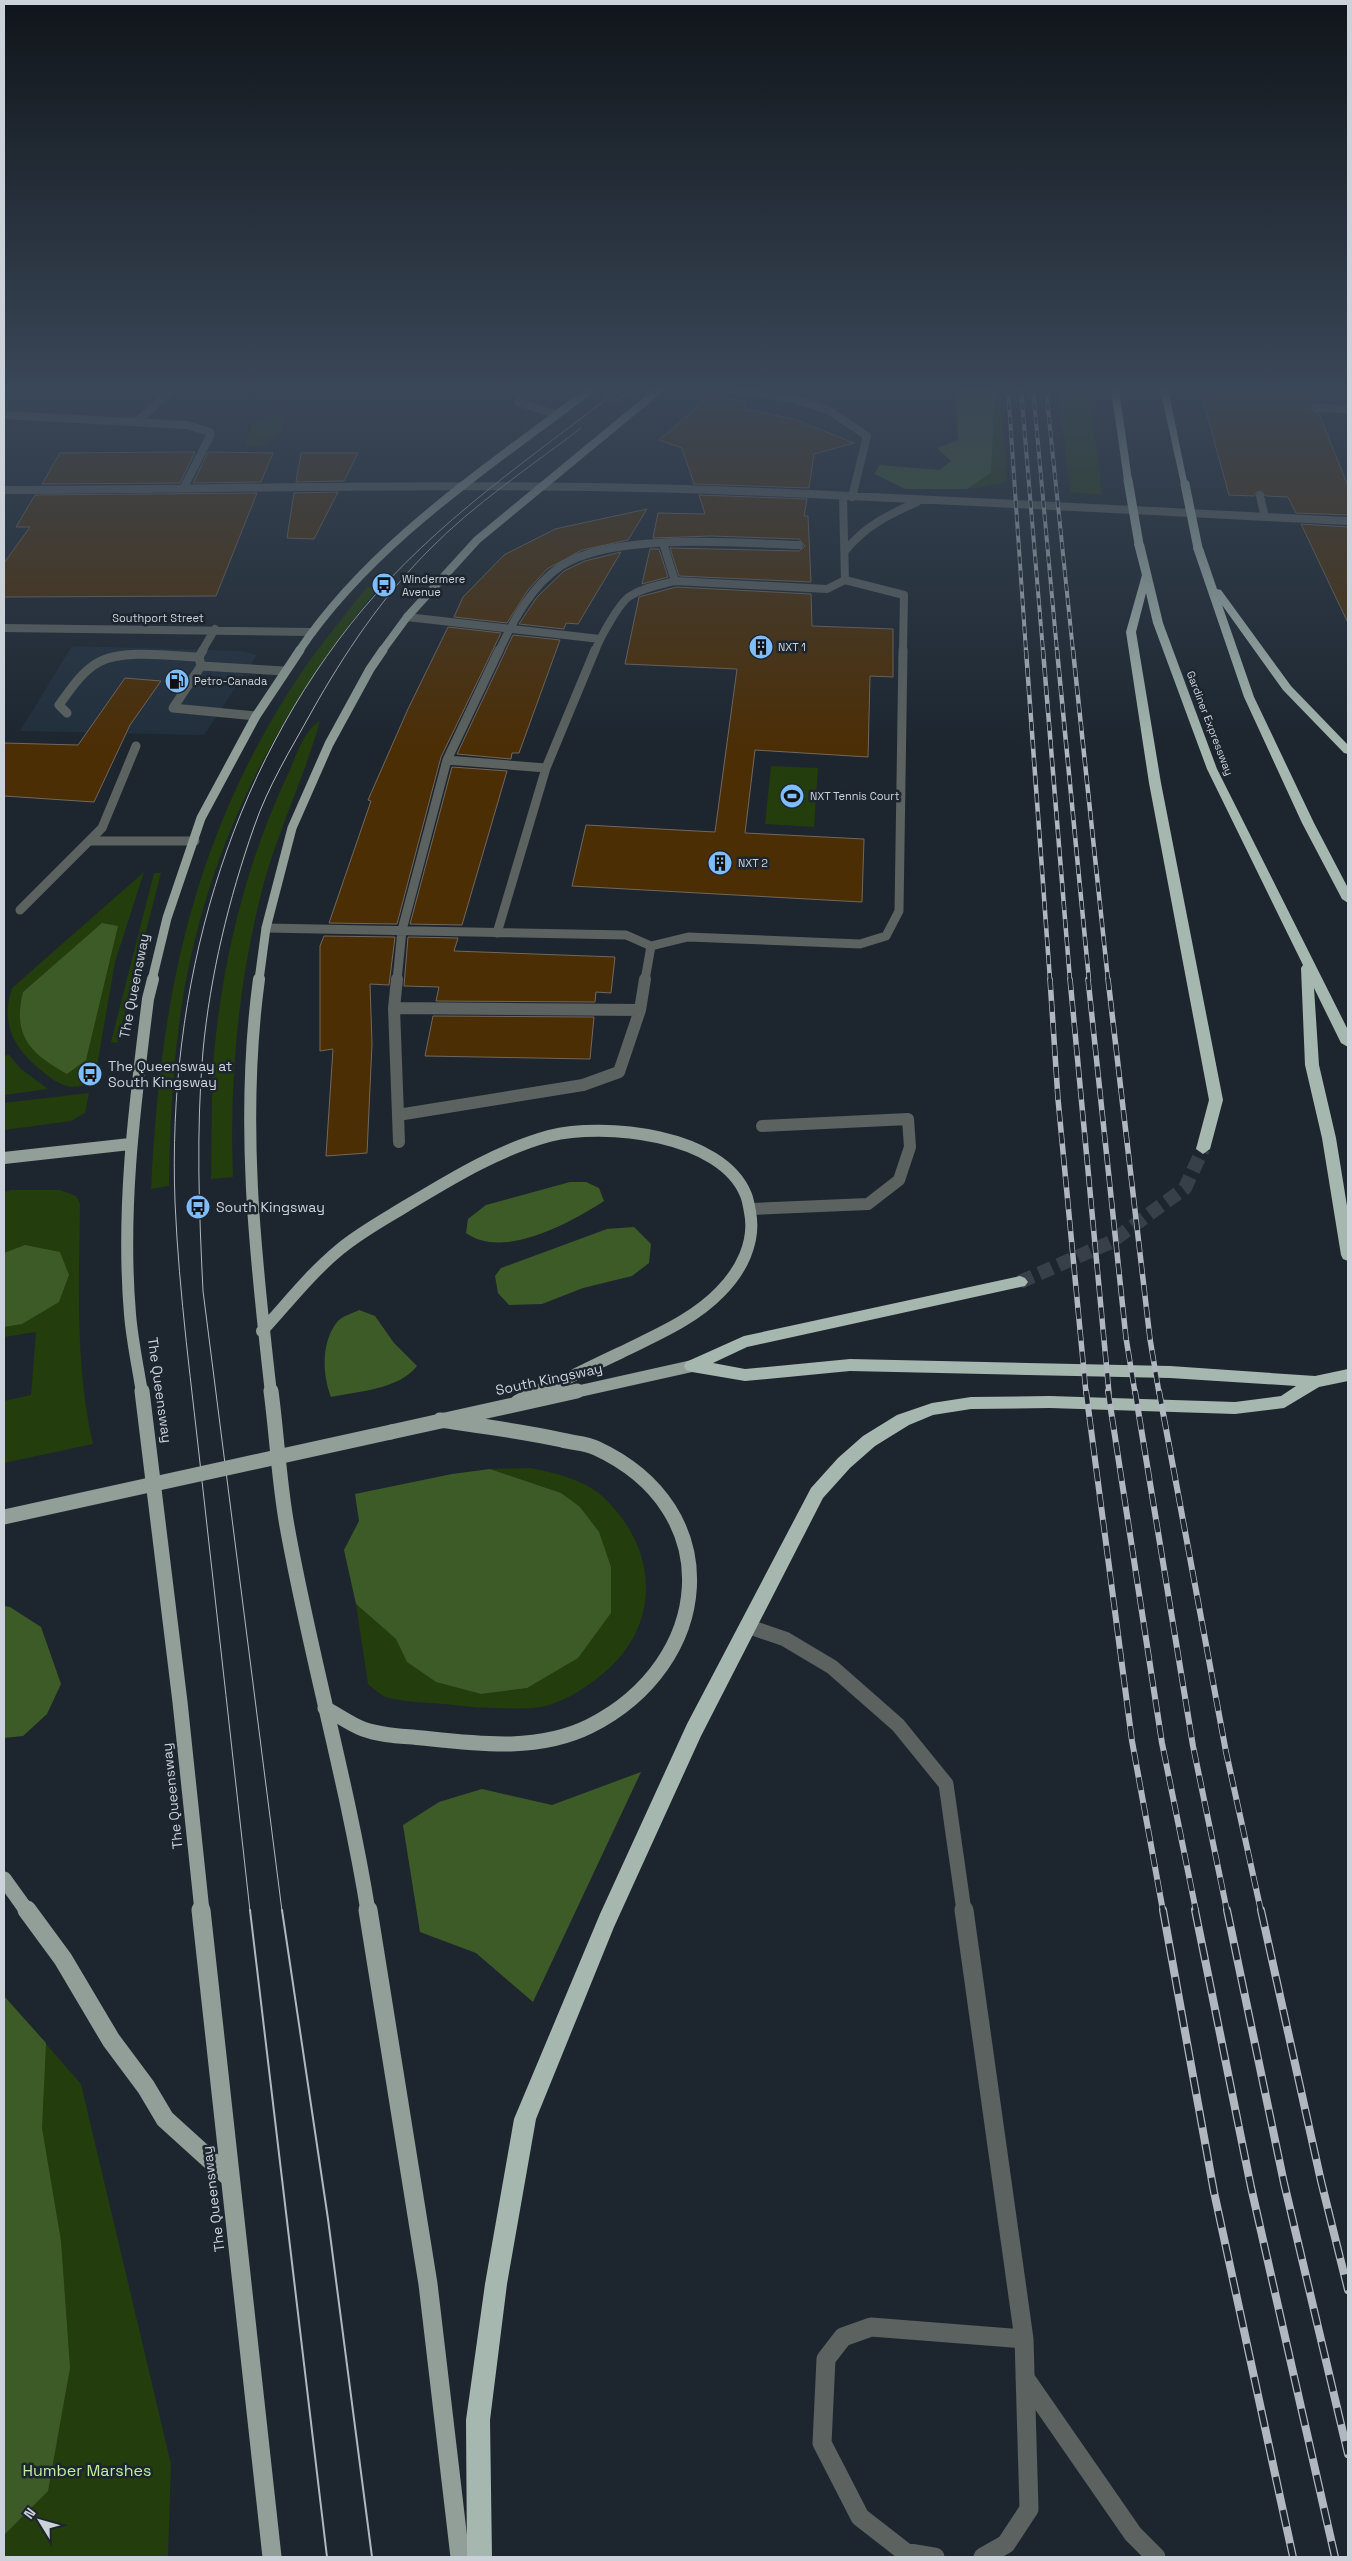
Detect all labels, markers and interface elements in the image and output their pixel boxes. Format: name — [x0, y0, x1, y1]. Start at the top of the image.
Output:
bus stop icon: Windermere Avenue — [371, 572, 397, 598]
place label: Windermere Avenue — [402, 572, 465, 599]
street label: Southport Street — [112, 611, 204, 625]
building icon: NXT 1 — [748, 634, 774, 660]
place label: NXT 1 — [778, 640, 806, 654]
fuel station icon: Petro-Canada — [164, 668, 190, 694]
street label: Gardiner Expressway — [1184, 669, 1236, 777]
place label: Petro-Canada — [194, 674, 268, 688]
sports icon: NXT Tennis Court — [779, 783, 805, 809]
place label: NXT Tennis Court — [810, 789, 900, 803]
building icon: NXT 2 — [707, 850, 733, 876]
place label: NXT 2 — [738, 856, 768, 870]
street label: The Queensway — [115, 932, 153, 1040]
place label: The Queensway at South Kingsway — [108, 1057, 232, 1091]
bus stop icon: The Queensway at South Kingsway — [77, 1061, 103, 1087]
bus stop icon: South Kingsway — [185, 1194, 211, 1220]
place label: South Kingsway — [216, 1198, 325, 1216]
street label: The Queensway — [144, 1336, 176, 1444]
street label: South Kingsway — [494, 1359, 604, 1399]
street label: The Queensway — [157, 1742, 187, 1850]
street label: The Queensway — [198, 2145, 228, 2253]
park label: Humber Marshes — [22, 2460, 152, 2481]
north arrow — [15, 2496, 65, 2546]
text: N — [20, 2504, 40, 2522]

